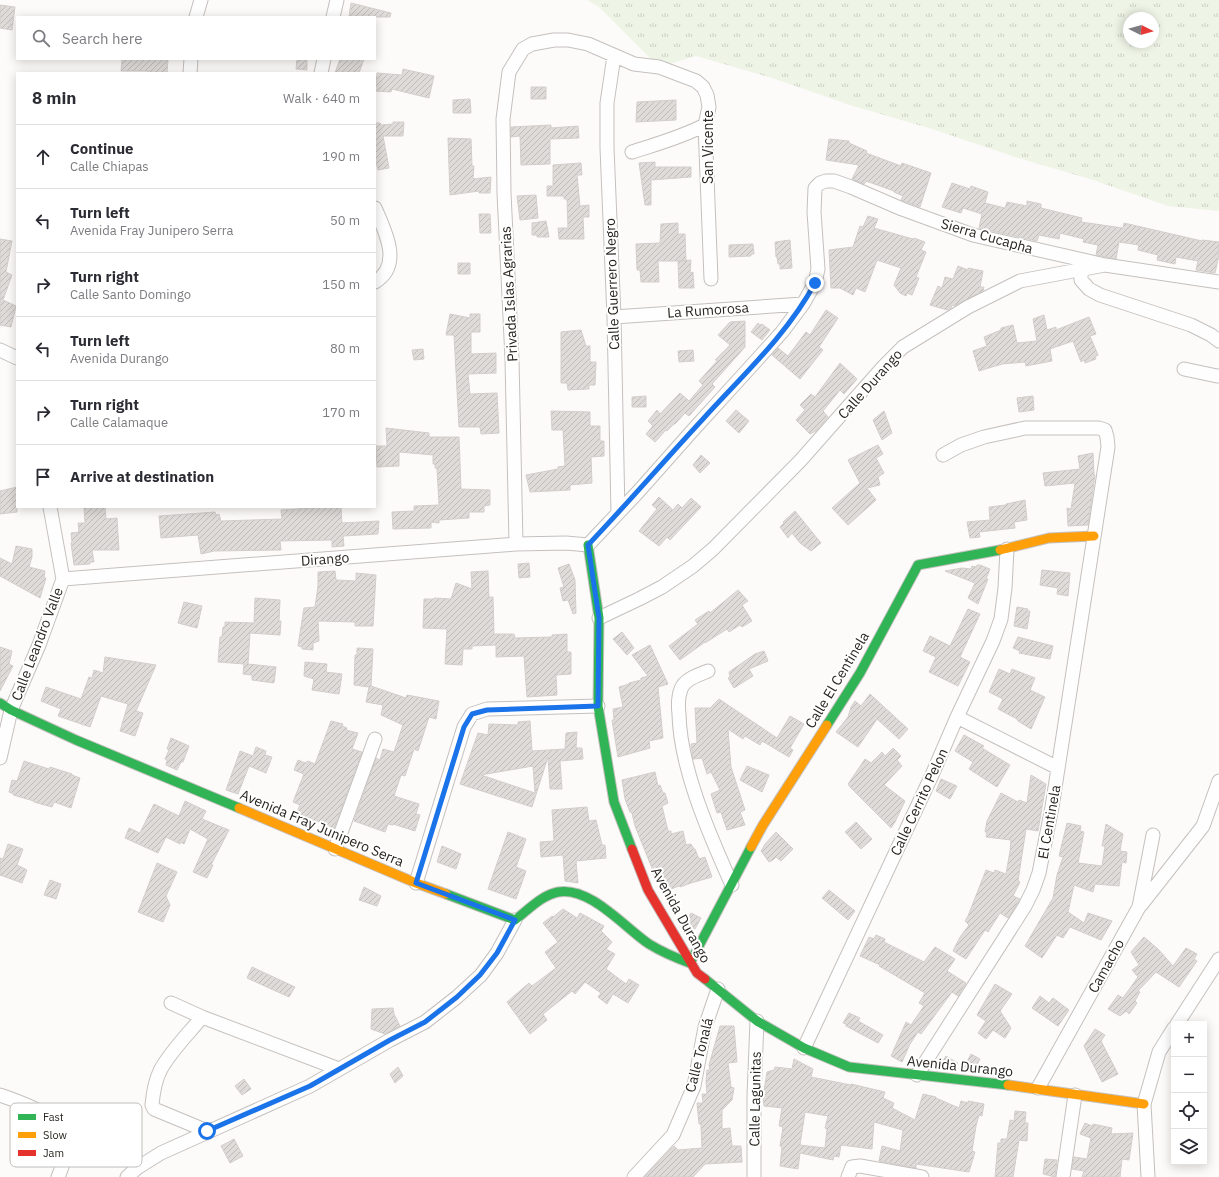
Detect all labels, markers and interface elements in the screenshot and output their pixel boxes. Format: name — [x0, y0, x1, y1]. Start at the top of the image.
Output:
north arrow — [1123, 12, 1159, 48]
search box — [16, 16, 376, 60]
icon: search — [30, 27, 52, 49]
text: Search here — [62, 29, 142, 48]
text: 8 min — [32, 87, 76, 109]
text: Walk · 640 m — [283, 90, 360, 107]
street label: San Vicente — [699, 110, 717, 184]
text: Continue — [70, 139, 134, 158]
icon: ahead — [32, 146, 54, 168]
text: 190 m — [322, 148, 360, 165]
text: Calle Chiapas — [70, 158, 149, 175]
text: Turn left — [70, 203, 130, 222]
icon: left — [32, 210, 54, 232]
text: 50 m — [330, 212, 360, 229]
street label: Sierra Cucapha — [939, 214, 1036, 258]
street label: Calle Guerrero Negro — [601, 218, 623, 350]
text: Avenida Fray Junipero Serra — [70, 222, 233, 239]
street label: Privada Islas Agrarias — [496, 226, 522, 362]
text: Turn right — [70, 267, 139, 286]
icon: right — [32, 274, 54, 296]
route end — [806, 274, 824, 292]
text: 150 m — [322, 276, 360, 293]
text: Calle Santo Domingo — [70, 286, 191, 303]
street label: La Rumorosa — [666, 298, 750, 322]
text: Turn left — [70, 331, 130, 350]
icon: left — [32, 338, 54, 360]
text: 80 m — [330, 340, 360, 357]
street label: Calle Durango — [834, 345, 906, 423]
text: Avenida Durango — [70, 350, 169, 367]
text: Turn right — [70, 395, 139, 414]
icon: right — [32, 402, 54, 424]
text: 170 m — [322, 404, 360, 421]
text: Calle Calamaque — [70, 414, 168, 431]
icon: arrive — [32, 466, 54, 488]
text: Arrive at destination — [70, 467, 214, 486]
street label: Dirango — [300, 548, 350, 570]
street label: Calle Leandro Valle — [7, 585, 67, 703]
street label: Calle El Centinela — [801, 628, 873, 732]
street label: Calle Cerrito Pelon — [886, 745, 952, 859]
street label: El Centinela — [1034, 783, 1064, 860]
street label: Avenida Fray Junipero Serra — [238, 785, 407, 871]
street label: Avenida Durango — [647, 864, 715, 966]
street label: Camacho — [1084, 936, 1128, 996]
street label: Calle Tonalá — [681, 1015, 717, 1094]
map controls — [1171, 1021, 1207, 1165]
button: + — [1171, 1021, 1207, 1057]
street label: Calle Lagunitas — [745, 1051, 765, 1147]
street label: Avenida Durango — [906, 1051, 1014, 1081]
button: − — [1171, 1057, 1207, 1093]
button: locate — [1171, 1093, 1207, 1129]
legend — [10, 1103, 142, 1167]
text: Fast — [43, 1110, 64, 1124]
route start — [198, 1122, 216, 1140]
text: Slow — [43, 1128, 67, 1142]
button: layers — [1171, 1129, 1207, 1165]
text: Jam — [43, 1146, 64, 1160]

